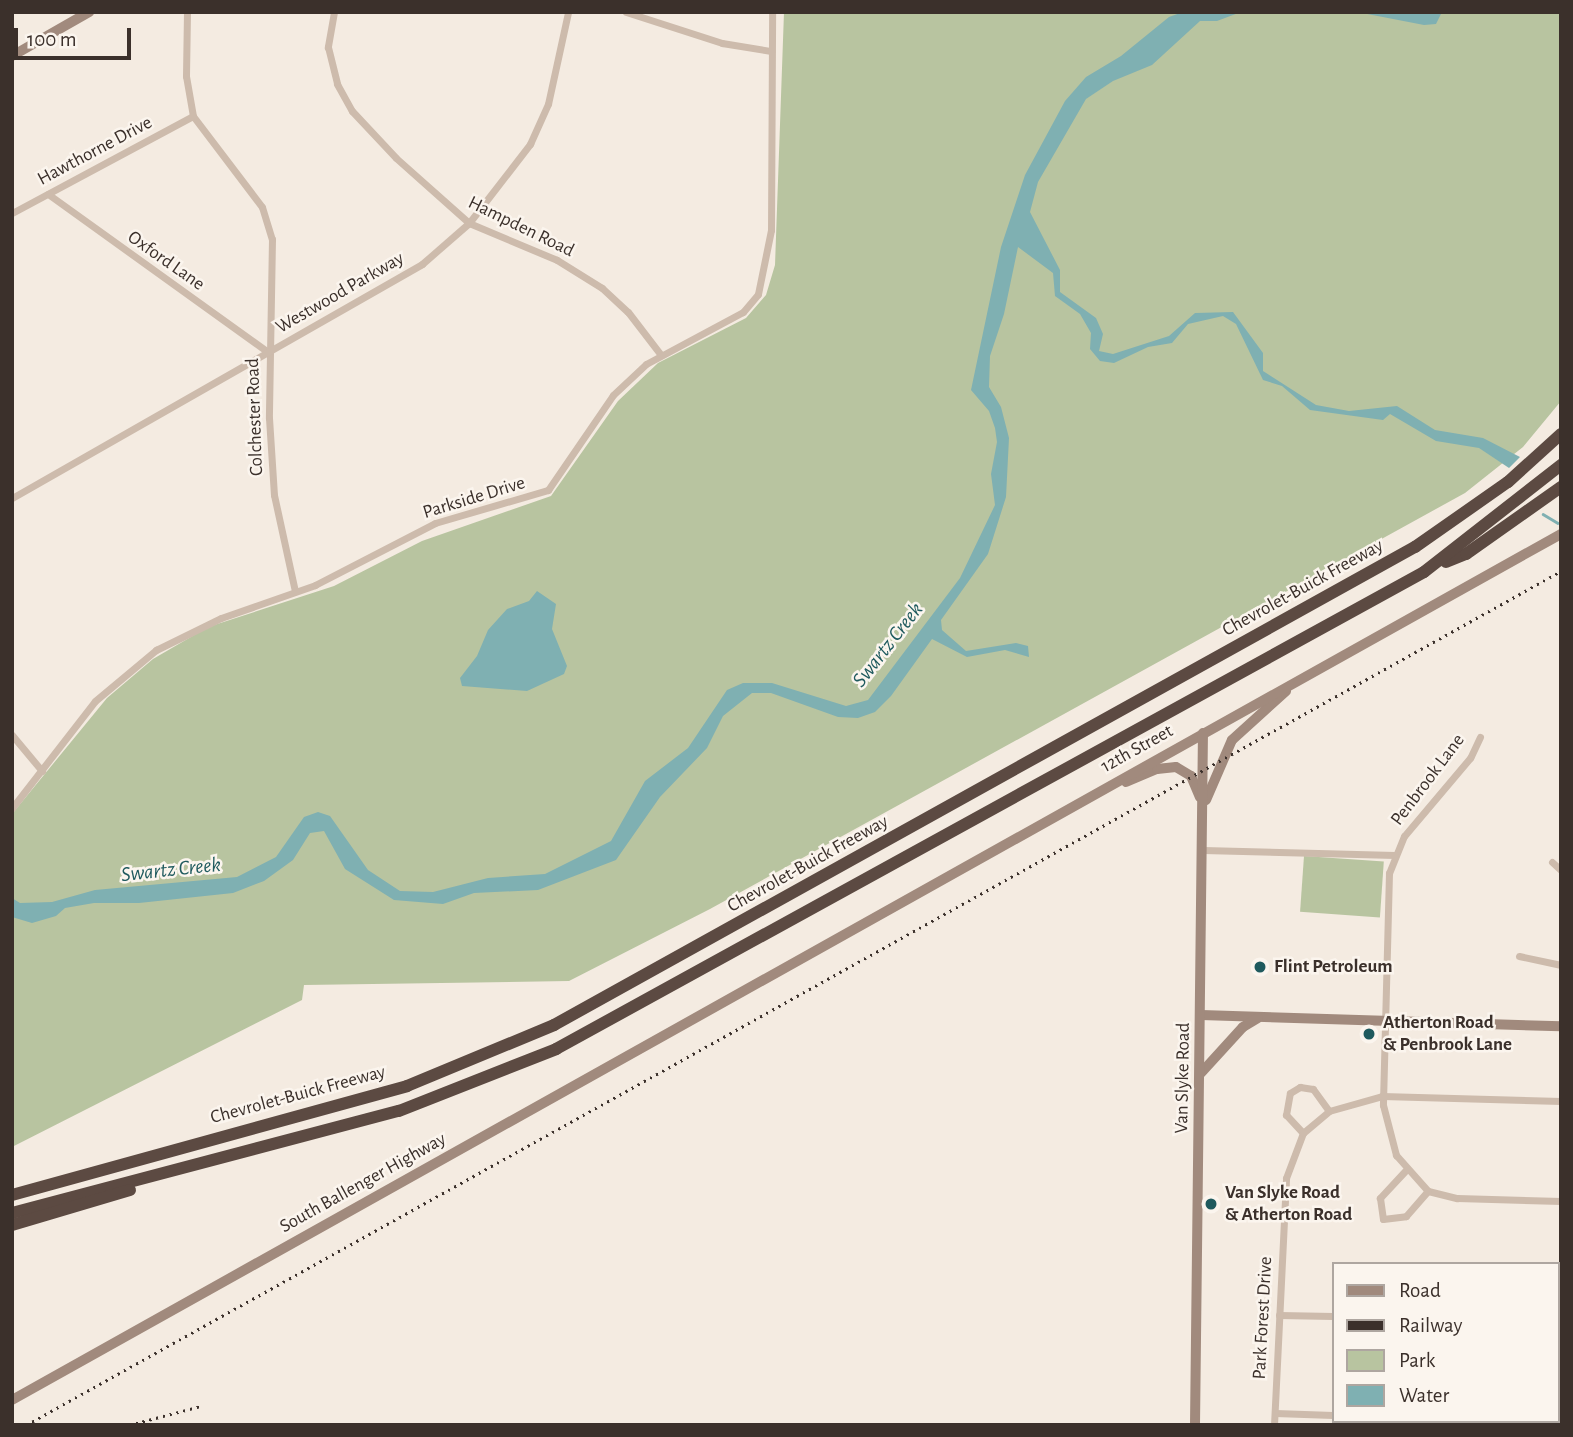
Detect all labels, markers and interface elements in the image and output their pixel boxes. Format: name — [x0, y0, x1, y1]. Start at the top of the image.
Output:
scale bar — [18, 14, 135, 58]
text: 100 m — [27, 29, 77, 50]
street label: Hawthorne Drive — [34, 111, 156, 191]
street label: Hampden Road — [464, 191, 578, 263]
street label: Oxford Lane — [123, 226, 209, 296]
street label: Westwood Parkway — [272, 247, 408, 339]
street label: Colchester Road — [242, 358, 268, 476]
street label: Parkside Drive — [420, 472, 528, 524]
street label: Chevrolet-Buick Freeway — [1219, 534, 1387, 642]
water label: Swartz Creek — [847, 598, 929, 692]
street label: 12th Street — [1097, 720, 1177, 778]
street label: Penbrook Lane — [1386, 730, 1470, 830]
street label: Chevrolet-Buick Freeway — [724, 810, 892, 918]
water label: Swartz Creek — [120, 852, 222, 888]
place label: Flint Petroleum — [1274, 956, 1393, 978]
marker: Flint Petroleum — [1252, 959, 1268, 975]
place label: Atherton Road & Penbrook Lane — [1383, 1012, 1512, 1056]
street label: Van Slyke Road — [1171, 1022, 1195, 1134]
marker: Atherton Road & Penbrook Lane — [1361, 1026, 1377, 1042]
street label: Chevrolet-Buick Freeway — [208, 1061, 388, 1129]
street label: South Ballenger Highway — [276, 1128, 450, 1238]
place label: Van Slyke Road & Atherton Road — [1225, 1182, 1352, 1226]
marker: Van Slyke Road & Atherton Road — [1203, 1196, 1219, 1212]
street label: Park Forest Drive — [1248, 1256, 1278, 1380]
legend — [1332, 1262, 1559, 1423]
text: Road — [1399, 1280, 1441, 1301]
text: Railway — [1399, 1315, 1462, 1336]
text: Park — [1399, 1350, 1435, 1371]
text: Water — [1399, 1385, 1449, 1406]

